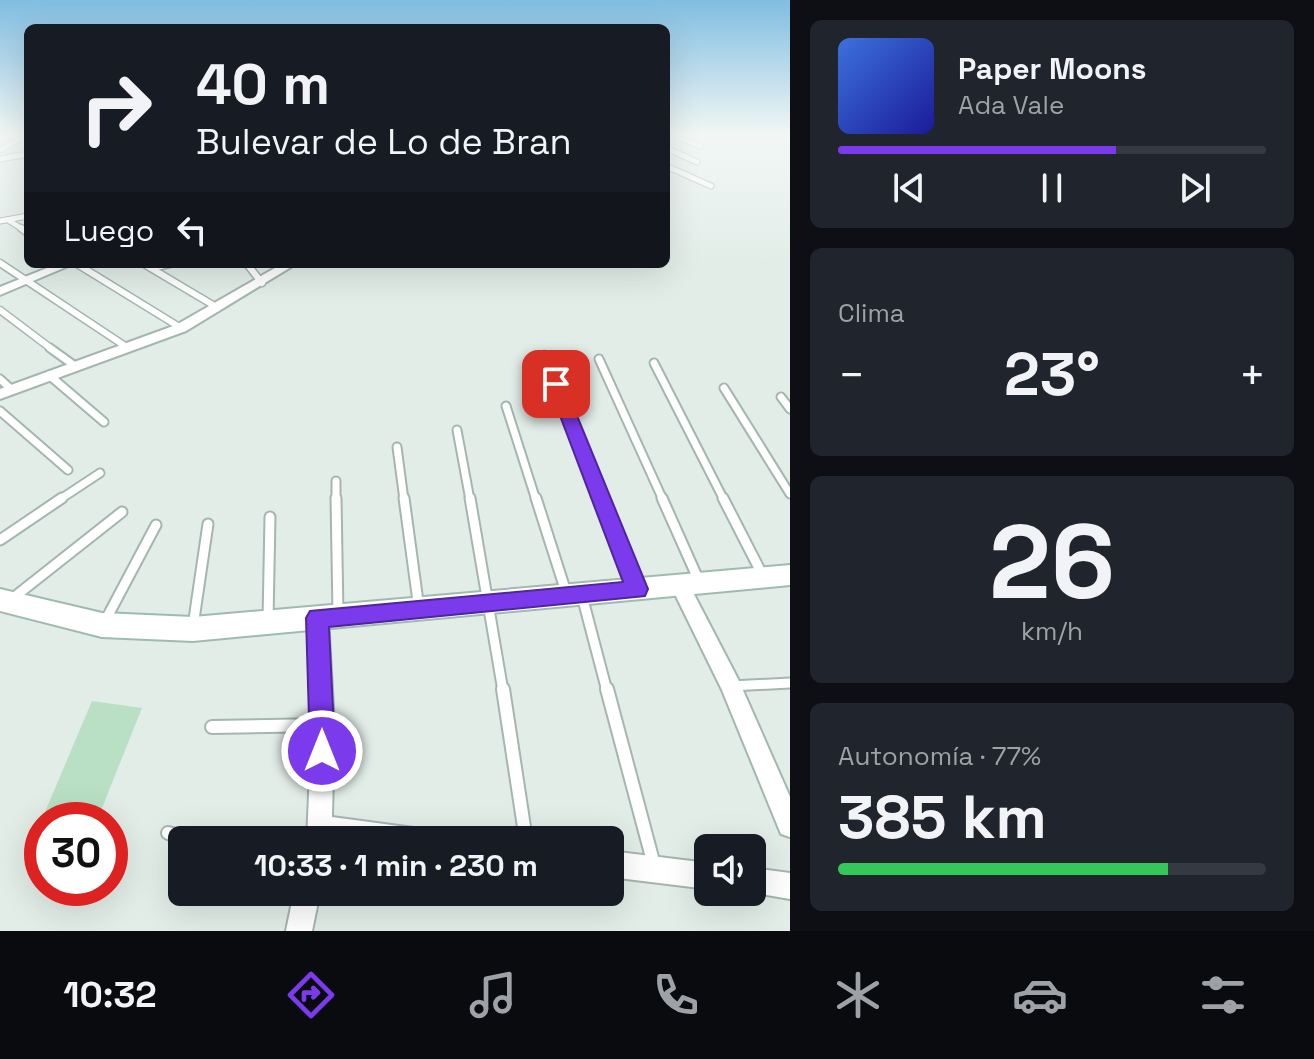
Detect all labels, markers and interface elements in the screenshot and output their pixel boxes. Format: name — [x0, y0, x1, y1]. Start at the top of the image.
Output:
text: 40 m — [196, 49, 330, 120]
text: Paper Moons — [958, 49, 1147, 88]
icon: right — [64, 56, 168, 160]
text: Ada Vale — [958, 88, 1064, 122]
text: Bulevar de Lo de Bran — [196, 119, 572, 165]
icon: previous — [887, 166, 931, 210]
icon: pause — [1030, 166, 1074, 210]
icon: next — [1173, 166, 1217, 210]
icon: left — [170, 208, 214, 252]
text: Luego — [64, 211, 154, 250]
text: Clima — [838, 296, 905, 330]
text: 23° — [1004, 336, 1100, 413]
text: − — [838, 347, 865, 403]
text: + — [1239, 347, 1266, 403]
pin — [522, 350, 590, 418]
icon: arrive — [534, 362, 578, 406]
text: 26 — [989, 496, 1115, 628]
text: km/h — [1021, 614, 1083, 648]
position arrow — [280, 709, 364, 793]
text: Autonomía · 77% — [838, 739, 1041, 773]
text: 385 km — [838, 779, 1047, 856]
speed limit sign: 30 — [24, 802, 128, 906]
map controls — [694, 834, 766, 906]
button: sound — [694, 834, 766, 906]
text: 10:33 · 1 min · 230 m — [254, 846, 538, 885]
icon: directions — [283, 967, 339, 1023]
icon: music — [465, 967, 521, 1023]
icon: phone — [648, 967, 704, 1023]
icon: climate — [830, 967, 886, 1023]
icon: car — [1012, 967, 1068, 1023]
icon: filters — [1195, 967, 1251, 1023]
text: 10:32 — [63, 972, 157, 1018]

